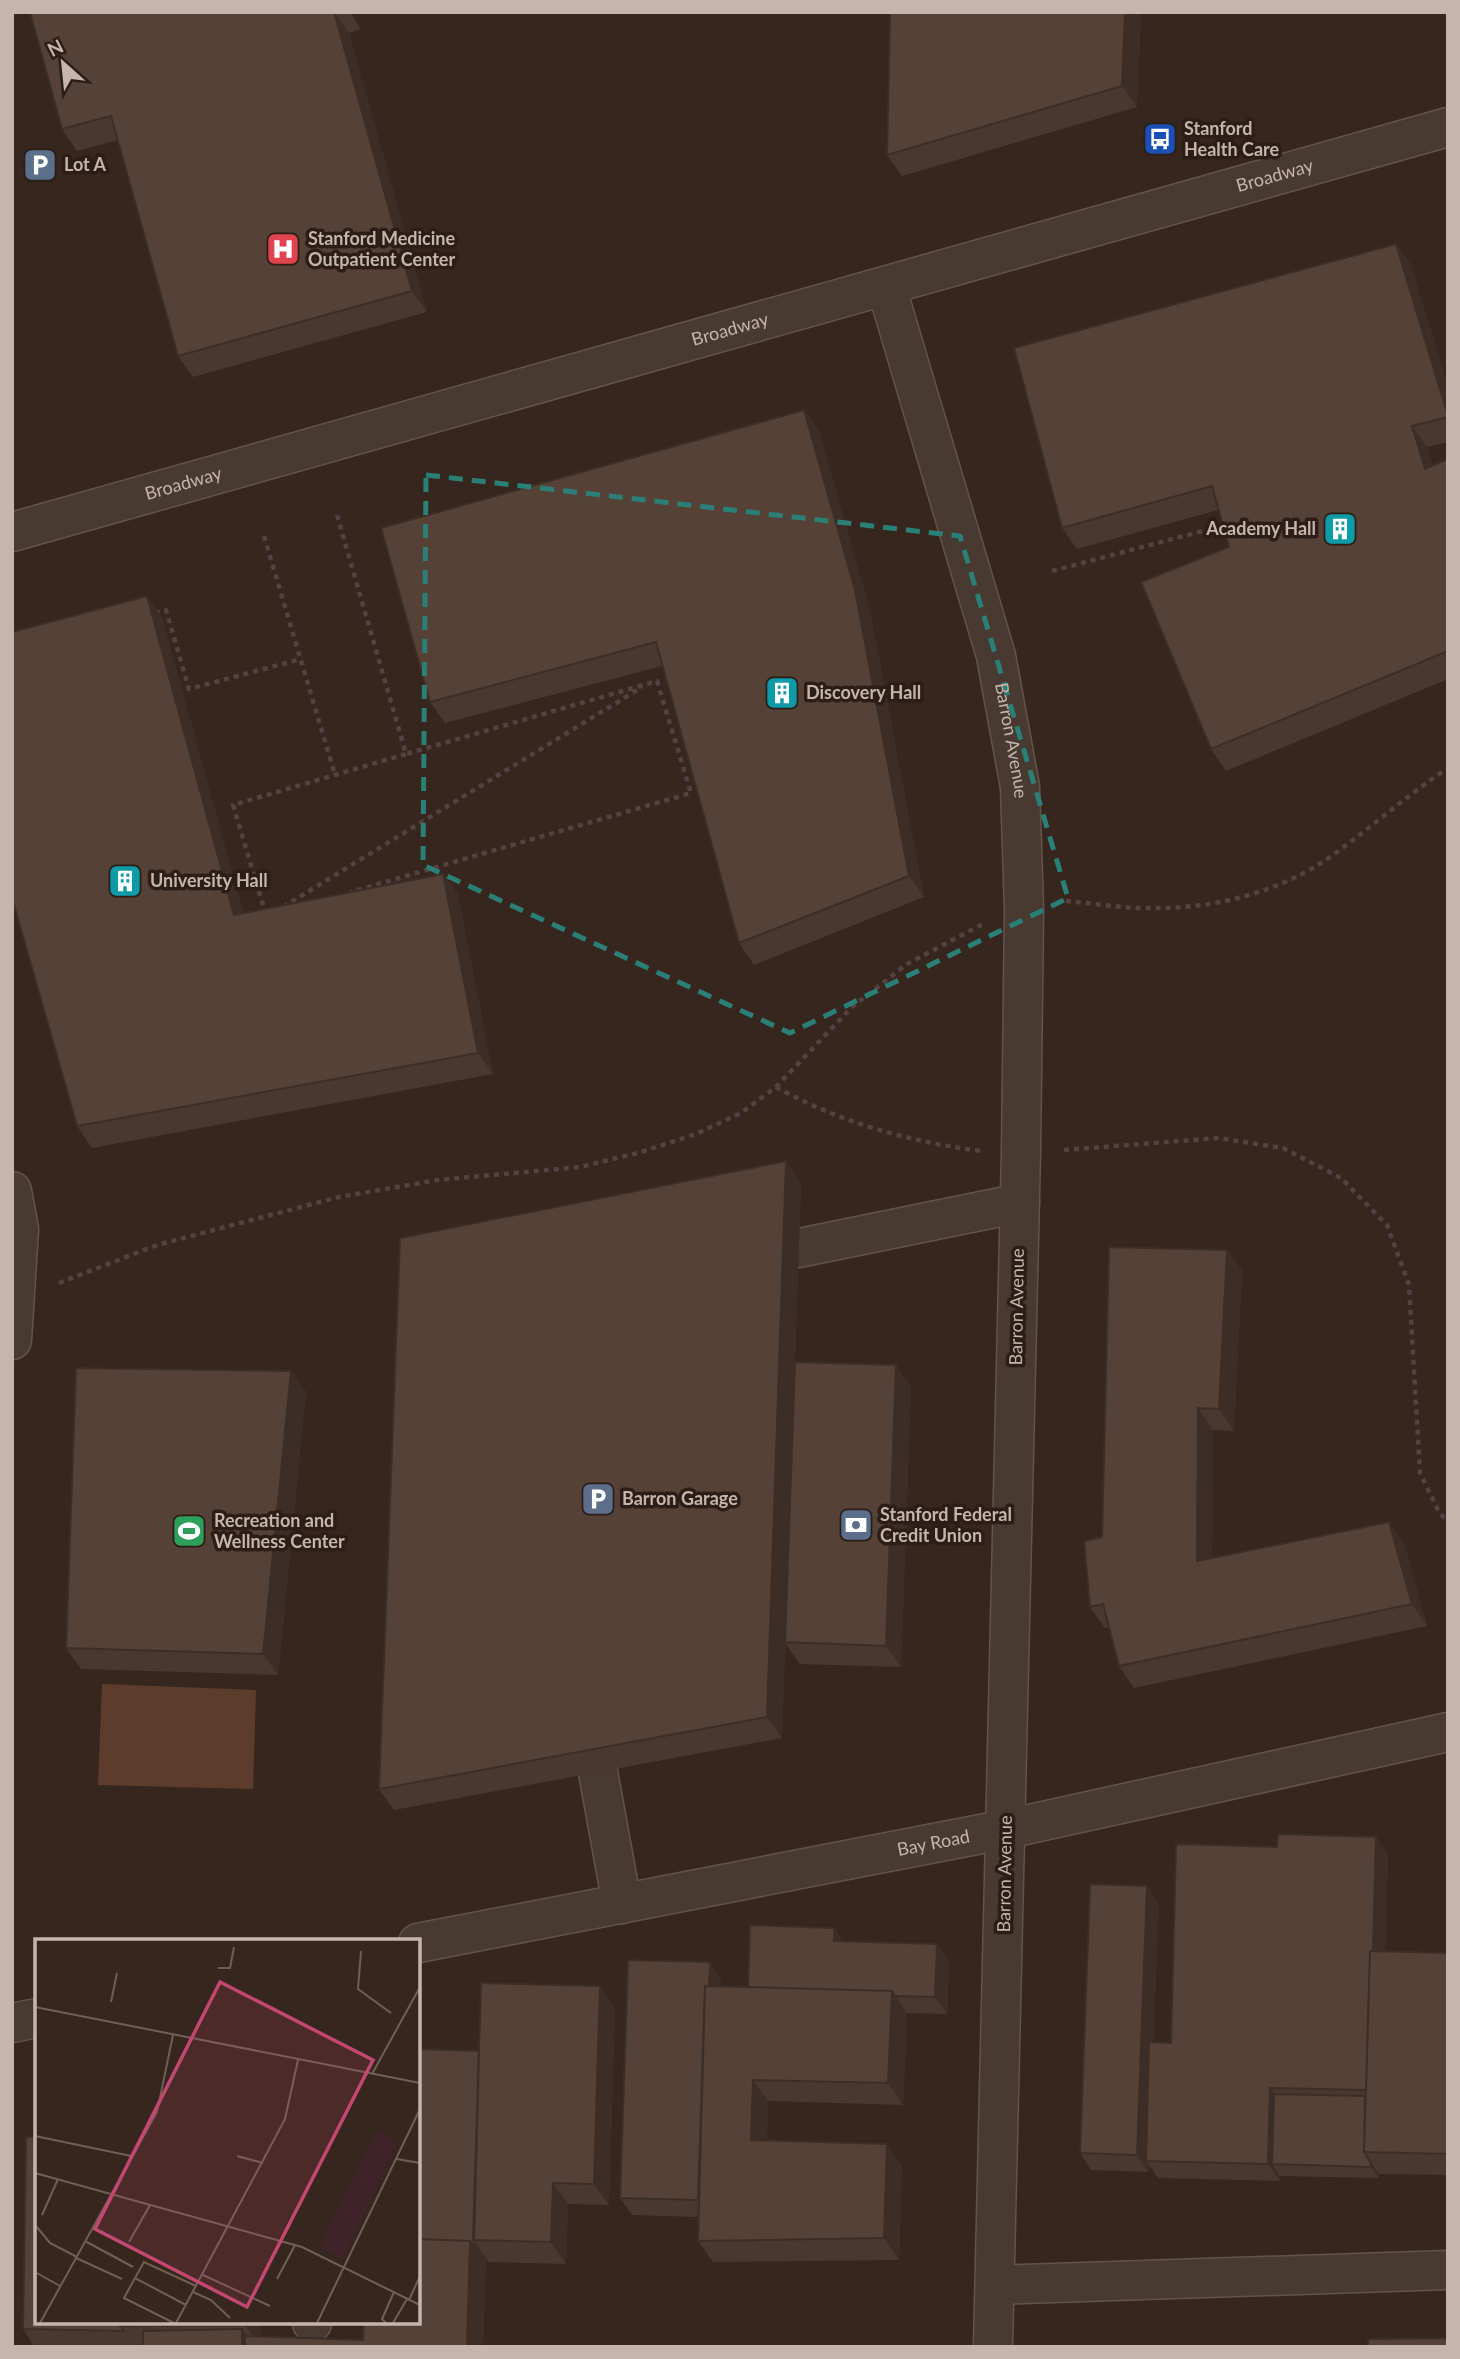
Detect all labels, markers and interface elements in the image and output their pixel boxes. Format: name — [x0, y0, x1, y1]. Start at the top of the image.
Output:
north arrow — [28, 28, 98, 98]
text: N — [43, 34, 67, 61]
place label: Stanford Health Care — [1184, 117, 1280, 160]
bus stop icon: Stanford Health Care — [1141, 120, 1179, 158]
parking icon: Lot A — [21, 146, 59, 184]
place label: Lot A — [64, 153, 107, 175]
street label: Broadway — [1233, 153, 1316, 196]
place label: Stanford Medicine Outpatient Center — [308, 227, 455, 270]
hospital icon: Stanford Medicine Outpatient Center — [264, 230, 302, 268]
street label: Broadway — [689, 307, 771, 350]
street label: Broadway — [142, 461, 225, 504]
building icon: Academy Hall — [1321, 510, 1359, 548]
place label: Academy Hall — [1205, 517, 1316, 539]
building icon: Discovery Hall — [763, 674, 801, 712]
place label: Discovery Hall — [806, 681, 921, 703]
street label: Barron Avenue — [991, 681, 1032, 799]
building icon: University Hall — [106, 862, 144, 900]
place label: University Hall — [150, 869, 268, 891]
street label: Barron Avenue — [1004, 1248, 1028, 1366]
parking icon: Barron Garage — [579, 1480, 617, 1518]
place label: Barron Garage — [622, 1487, 738, 1509]
place label: Stanford Federal Credit Union — [880, 1503, 1012, 1546]
bank icon: Stanford Federal Credit Union — [837, 1506, 875, 1544]
place label: Recreation and Wellness Center — [214, 1509, 345, 1552]
sports icon: Recreation and Wellness Center — [170, 1512, 208, 1550]
street label: Barron Avenue — [992, 1815, 1016, 1933]
street label: Bay Road — [895, 1824, 971, 1860]
inset map — [35, 1939, 420, 2324]

